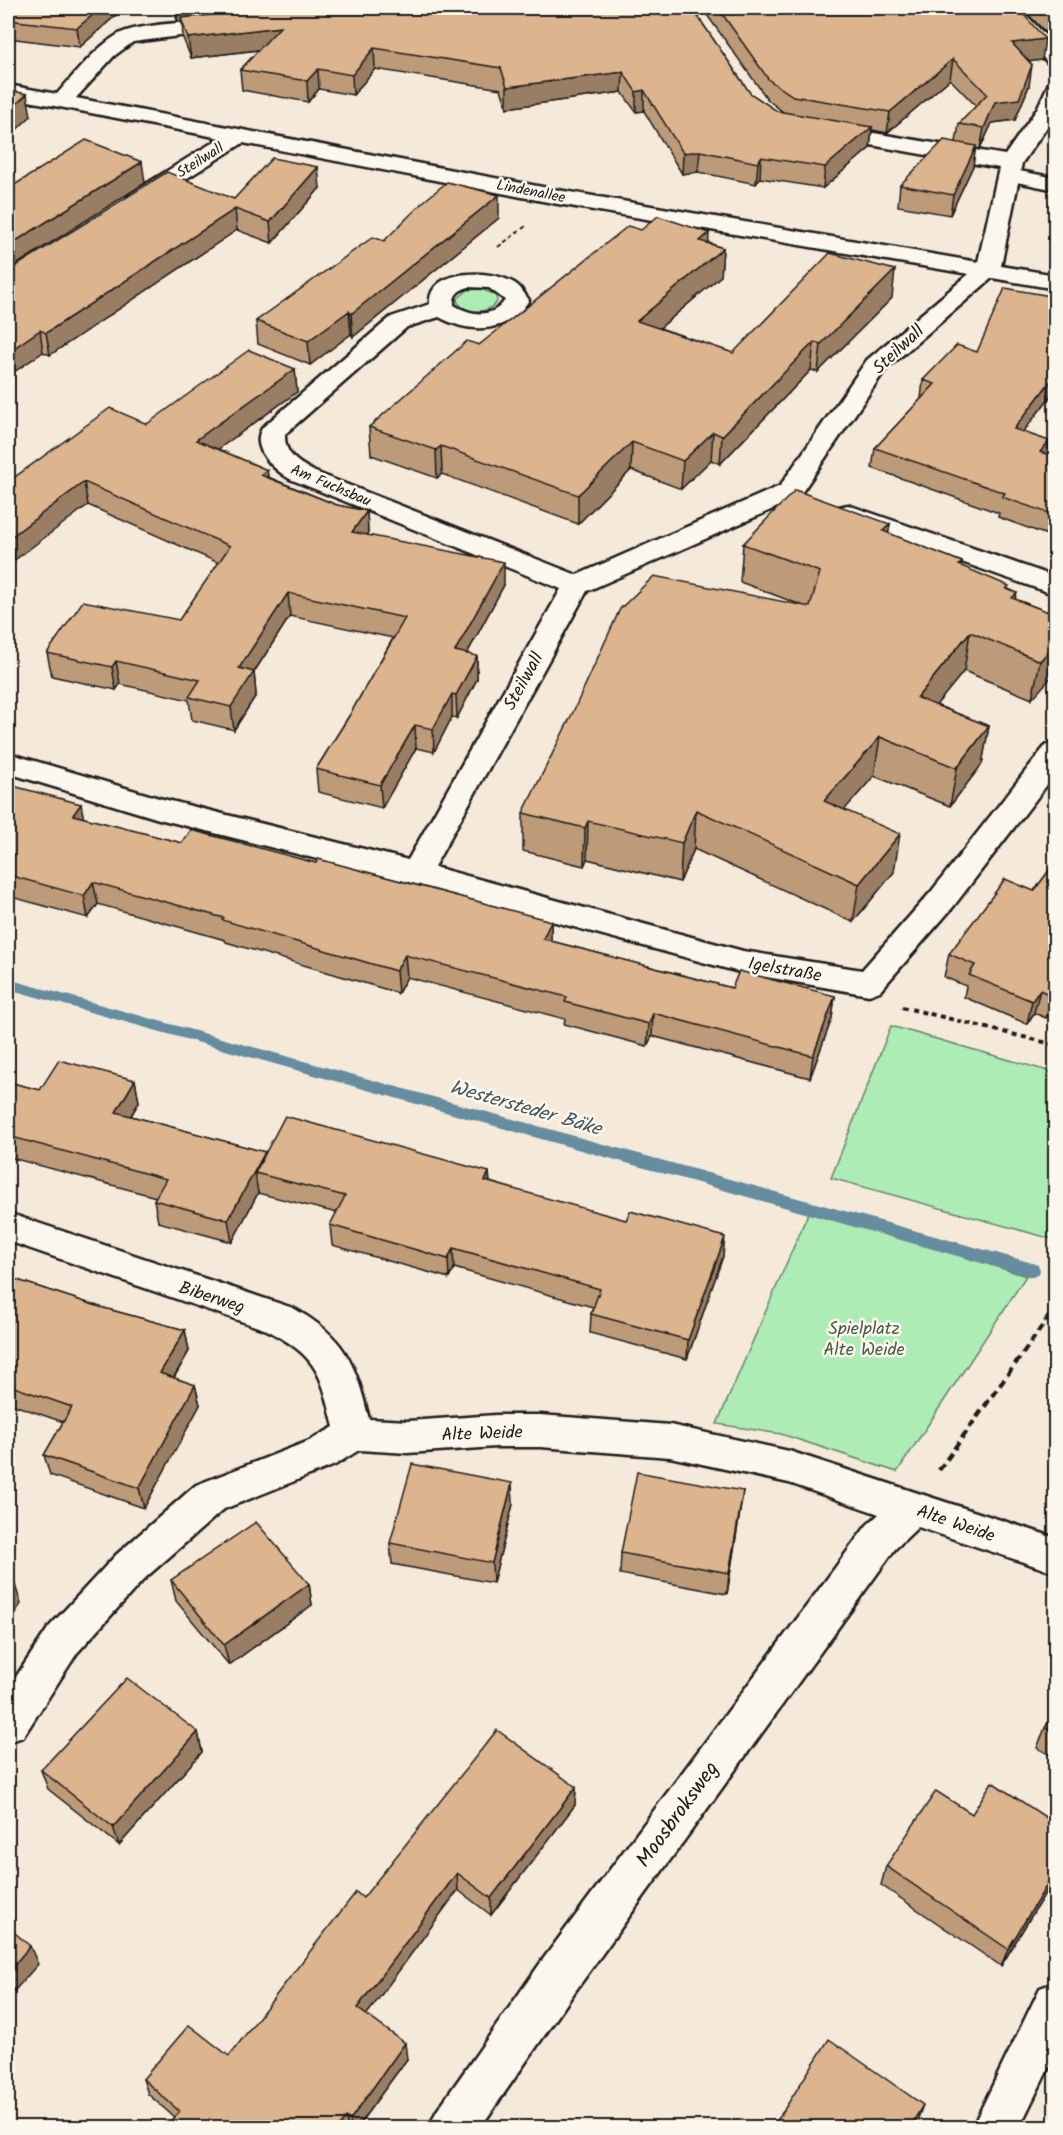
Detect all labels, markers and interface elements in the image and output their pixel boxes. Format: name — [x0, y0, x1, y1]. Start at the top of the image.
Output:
street label: Steilwall — [172, 137, 229, 185]
street label: Lindenallee — [494, 174, 568, 210]
street label: Steilwall — [866, 318, 932, 382]
street label: Am Fuchsbau — [287, 458, 375, 514]
street label: Steilwall — [496, 647, 552, 716]
street label: Igelstraße — [746, 950, 824, 991]
water label: Westersteder Bäke — [446, 1072, 607, 1146]
street label: Biberweg — [175, 1274, 248, 1323]
park label: Spielplatz Alte Weide — [823, 1315, 905, 1365]
street label: Alte Weide — [441, 1419, 523, 1450]
street label: Alte Weide — [912, 1497, 999, 1551]
street label: Moosbroksweg — [628, 1755, 728, 1875]

